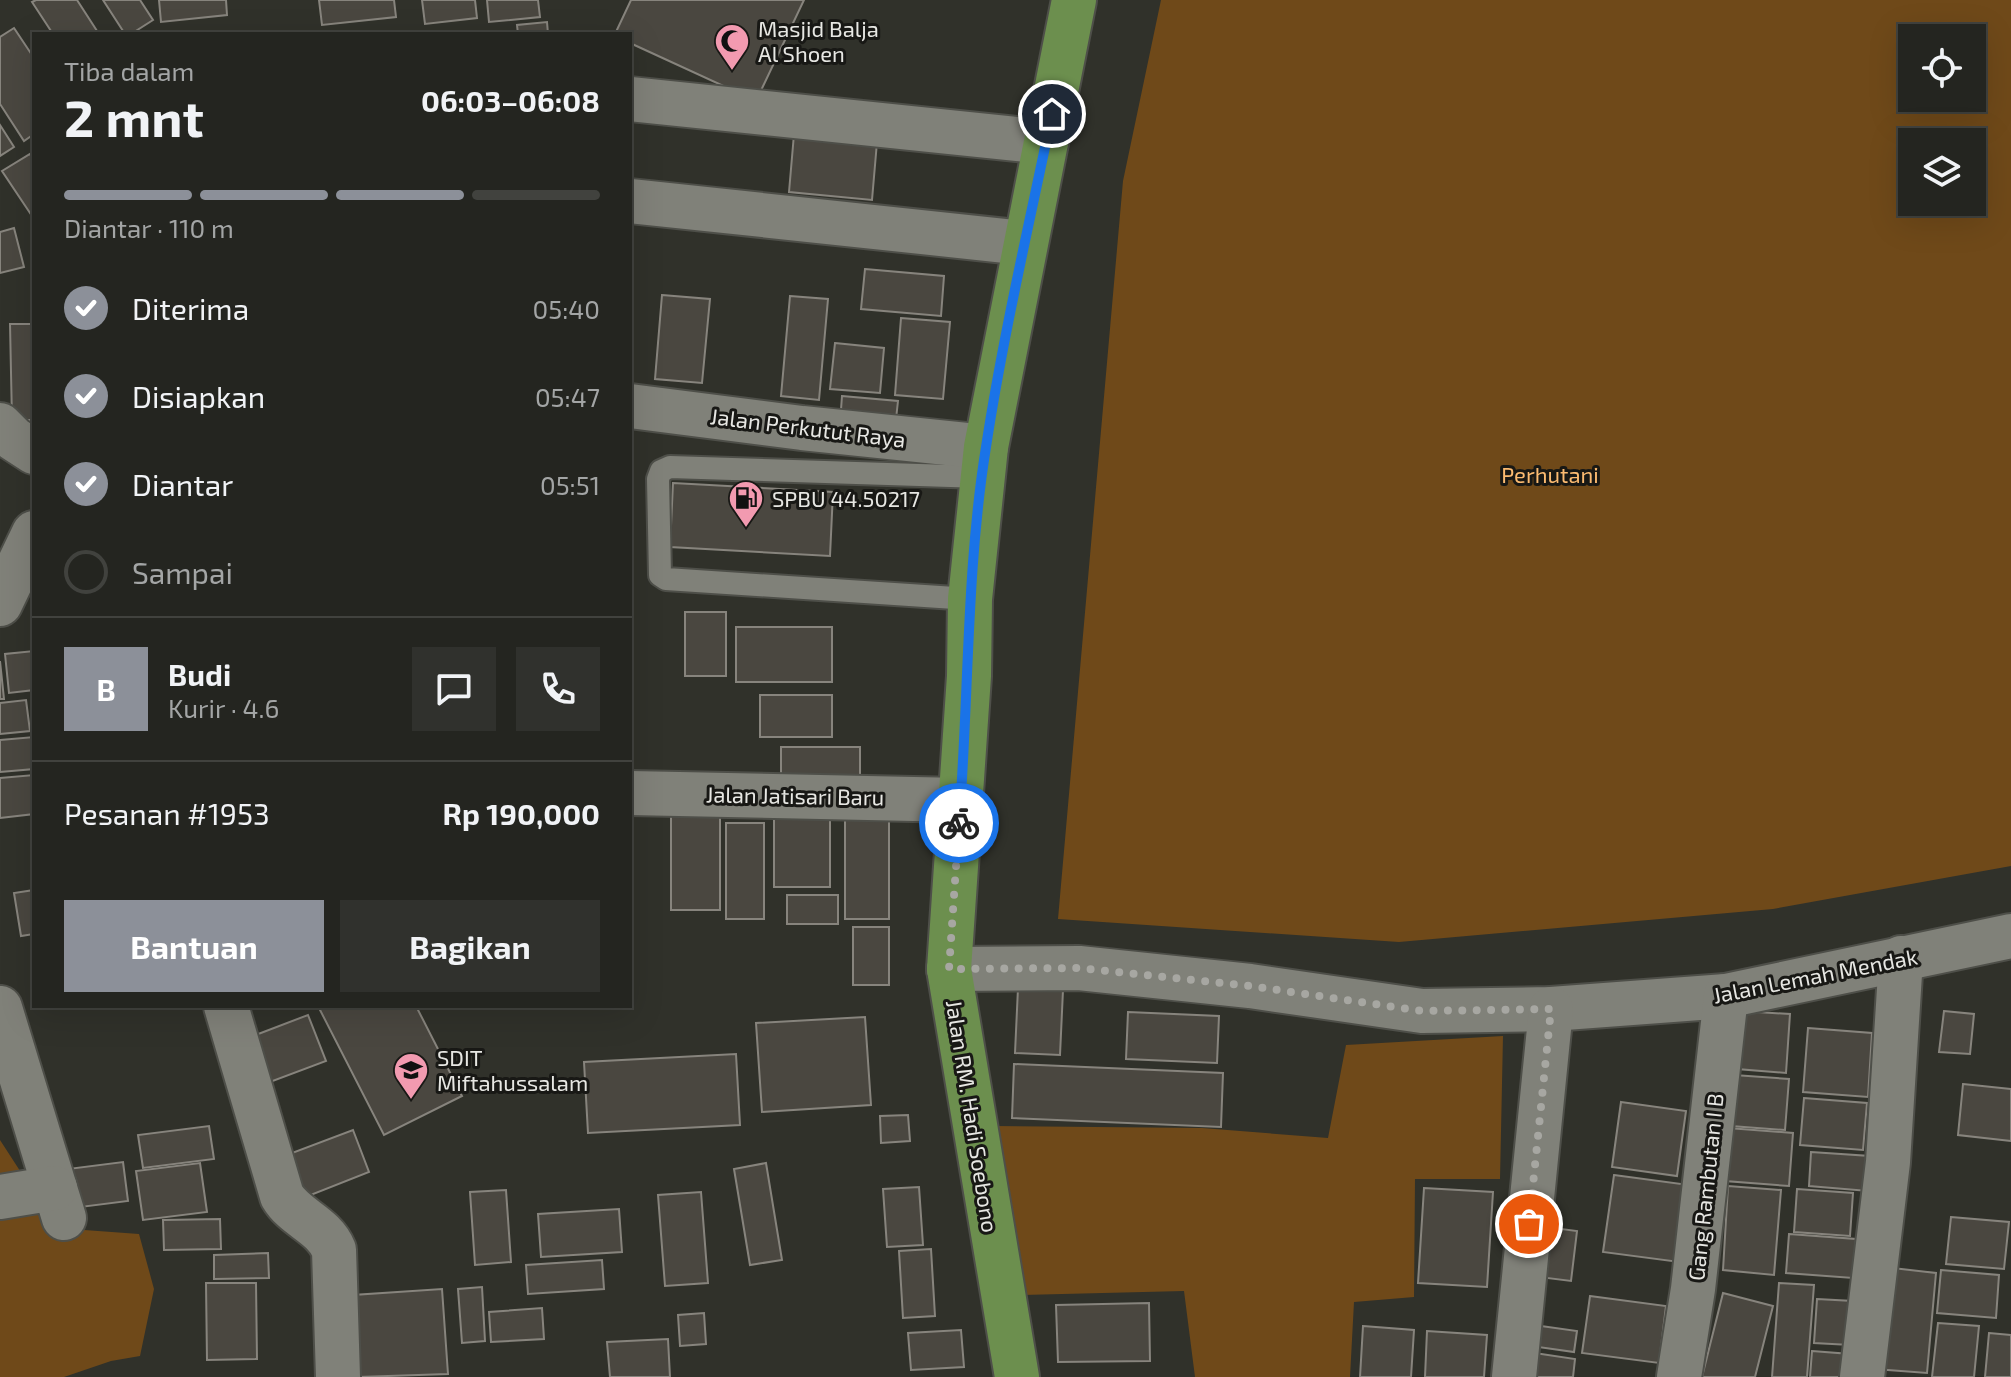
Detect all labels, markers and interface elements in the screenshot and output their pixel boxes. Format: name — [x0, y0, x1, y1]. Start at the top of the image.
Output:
place label: Masjid Balja Al Shoen — [758, 15, 879, 66]
mosque icon: Masjid Balja Al Shoen — [713, 22, 751, 72]
map controls — [1898, 24, 1986, 216]
button: locate — [1898, 24, 1986, 112]
text: Tiba dalam — [64, 55, 194, 86]
pin — [1018, 80, 1086, 148]
text: 06:03–06:08 — [421, 82, 600, 118]
text: 2 mnt — [64, 85, 204, 147]
icon: home — [1030, 92, 1074, 136]
button: layers — [1898, 128, 1986, 216]
text: Diantar · 110 m — [64, 212, 234, 243]
icon: check — [64, 286, 108, 330]
text: Diterima — [132, 290, 249, 326]
text: 05:40 — [533, 293, 600, 324]
icon: check — [64, 374, 108, 418]
text: Disiapkan — [132, 378, 265, 414]
text: 05:47 — [535, 381, 600, 412]
street label: Jalan Perkutut Raya — [709, 402, 907, 452]
park label: Perhutani — [1501, 461, 1599, 487]
icon: check — [64, 462, 108, 506]
text: Diantar — [132, 466, 233, 502]
text: 05:51 — [540, 469, 600, 500]
fuel station icon: SPBU 44.50217 — [727, 479, 765, 529]
place label: SPBU 44.50217 — [772, 485, 920, 511]
text: Sampai — [132, 554, 233, 590]
button: chat — [412, 647, 496, 731]
button: phone — [516, 647, 600, 731]
text: Budi — [168, 656, 231, 692]
text: B — [96, 671, 116, 707]
text: Kurir · 4.6 — [168, 692, 279, 723]
street label: Jalan Jatisari Baru — [706, 780, 884, 810]
courier — [919, 783, 999, 863]
text: Pesanan #1953 — [64, 795, 270, 831]
text: Rp 190,000 — [442, 795, 600, 831]
icon: bike — [937, 801, 981, 845]
button: Bantuan — [64, 900, 324, 992]
button: Bagikan — [340, 900, 600, 992]
street label: Jalan Lemah Mendak — [1711, 942, 1919, 1008]
street label: Jalan RM. Hadi Soebono — [942, 998, 1004, 1234]
place label: SDIT Miftahussalam — [437, 1044, 588, 1095]
school or university icon: SDIT Miftahussalam — [392, 1051, 430, 1101]
street label: Gang Rambutan I B — [1682, 1092, 1728, 1282]
pin — [1495, 1190, 1563, 1258]
icon: bag — [1507, 1202, 1551, 1246]

